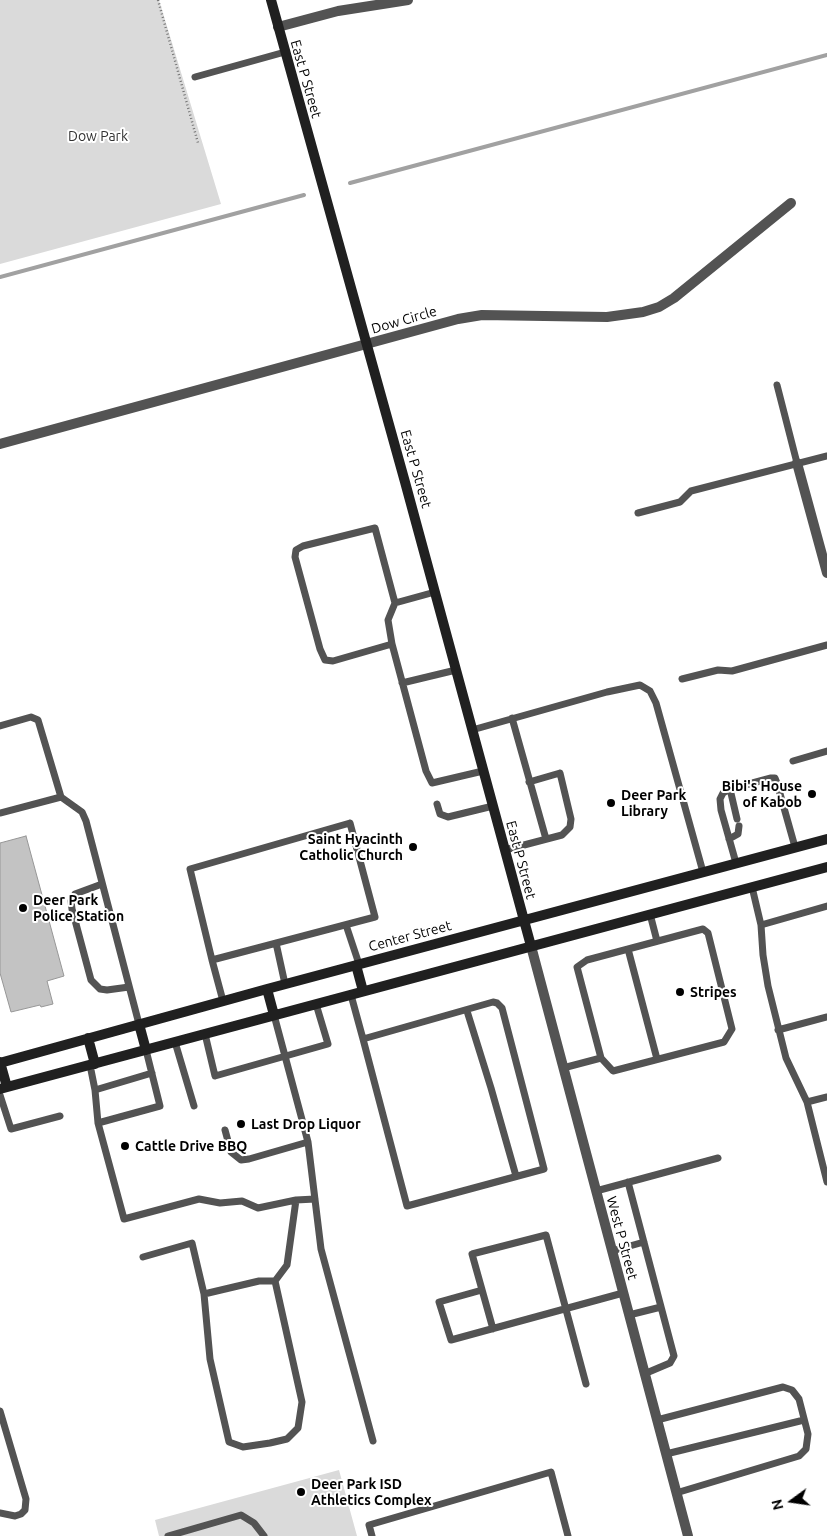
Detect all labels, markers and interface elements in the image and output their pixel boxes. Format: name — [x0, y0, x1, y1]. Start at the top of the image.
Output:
street label: East P Street — [287, 38, 325, 120]
park label: Dow Park — [68, 128, 128, 144]
street label: Dow Circle — [369, 303, 439, 337]
street label: East P Street — [397, 428, 435, 510]
place label: Bibi's House of Kabob — [722, 778, 802, 810]
place label: Deer Park Library — [621, 787, 686, 820]
marker: Bibi's House of Kabob — [806, 788, 818, 800]
marker: Deer Park Library — [605, 797, 617, 809]
street label: East P Street — [502, 819, 540, 901]
place label: Saint Hyacinth Catholic Church — [299, 831, 403, 864]
marker: Saint Hyacinth Catholic Church — [407, 841, 419, 853]
place label: Deer Park Police Station — [33, 892, 124, 924]
marker: Deer Park Police Station — [17, 902, 29, 914]
street label: Center Street — [367, 917, 453, 955]
place label: Stripes — [690, 984, 737, 1000]
marker: Stripes — [674, 986, 686, 998]
place label: Last Drop Liquor — [251, 1116, 361, 1132]
marker: Last Drop Liquor — [235, 1118, 247, 1130]
place label: Cattle Drive BBQ — [135, 1138, 247, 1154]
marker: Cattle Drive BBQ — [119, 1140, 131, 1152]
street label: West P Street — [603, 1194, 641, 1282]
place label: Deer Park ISD Athletics Complex — [311, 1476, 432, 1508]
north arrow — [767, 1476, 817, 1526]
marker: Deer Park ISD Athletics Complex — [295, 1486, 307, 1498]
text: N — [768, 1498, 786, 1512]

